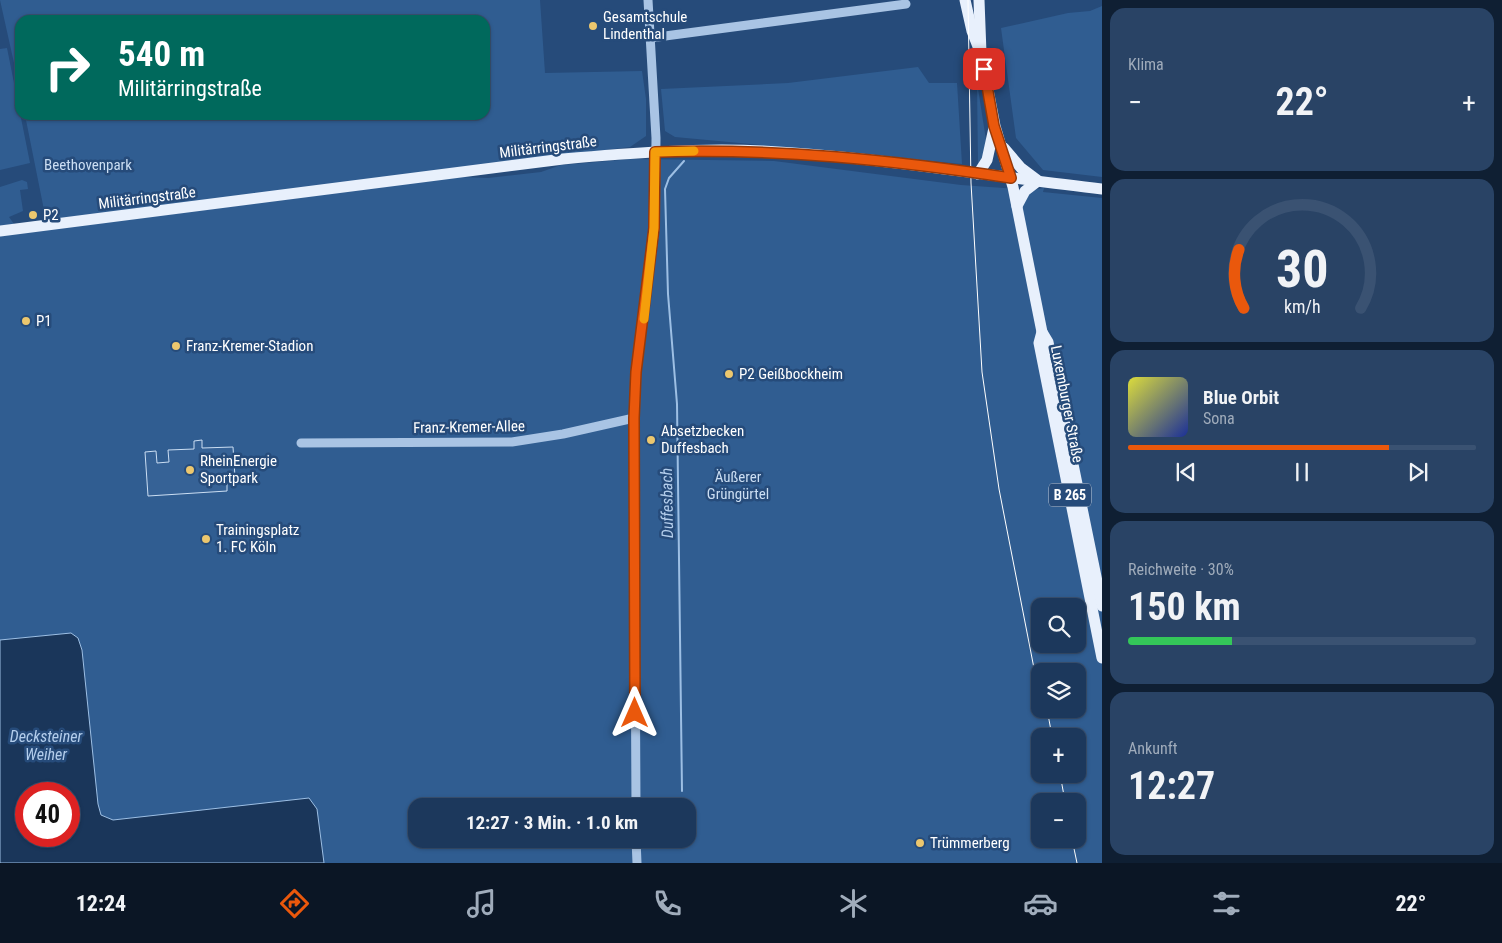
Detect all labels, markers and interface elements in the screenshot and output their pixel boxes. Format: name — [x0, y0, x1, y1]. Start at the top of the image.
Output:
place label: Gesamtschule Lindenthal — [603, 8, 687, 43]
marker: Gesamtschule Lindenthal — [587, 20, 599, 32]
text: 540 m — [118, 34, 205, 75]
icon: right — [35, 35, 100, 100]
pin — [963, 48, 1005, 90]
icon: arrive — [970, 55, 998, 83]
text: Klima — [1128, 55, 1164, 74]
text: Militärringstraße — [118, 76, 262, 101]
text: 22° — [1275, 80, 1329, 124]
text: − — [1128, 86, 1142, 119]
text: + — [1462, 86, 1476, 119]
street label: Militärringstraße — [498, 132, 598, 162]
park label: Beethovenpark — [44, 156, 132, 174]
street label: Militärringstraße — [97, 183, 197, 213]
place label: P2 — [43, 206, 59, 224]
marker: P2 — [27, 209, 39, 221]
text: 30 — [1276, 239, 1328, 300]
text: km/h — [1284, 296, 1320, 317]
place label: P1 — [36, 312, 52, 330]
marker: P1 — [20, 315, 32, 327]
place label: Franz-Kremer-Stadion — [186, 337, 313, 355]
marker: Franz-Kremer-Stadion — [170, 340, 182, 352]
street label: Luxemburger Straße — [1047, 344, 1087, 464]
place label: P2 Geißbockheim — [739, 365, 843, 383]
marker: P2 Geißbockheim — [723, 368, 735, 380]
text: Blue Orbit — [1203, 386, 1279, 409]
text: Sona — [1203, 409, 1235, 428]
street label: Franz-Kremer-Allee — [413, 417, 525, 437]
place label: Absetzbecken Duffesbach — [661, 422, 744, 457]
marker: Absetzbecken Duffesbach — [645, 434, 657, 446]
place label: RheinEnergie Sportpark — [200, 452, 277, 487]
icon: previous — [1172, 458, 1200, 486]
icon: pause — [1288, 458, 1316, 486]
icon: next — [1404, 458, 1432, 486]
marker: RheinEnergie Sportpark — [184, 464, 196, 476]
water label: Duffesbach — [657, 468, 677, 538]
park label: Äußerer Grüngürtel — [707, 468, 769, 503]
road number: B 265 — [1049, 484, 1091, 506]
place label: Trainingsplatz 1. FC Köln — [216, 521, 299, 556]
marker: Trainingsplatz 1. FC Köln — [200, 533, 212, 545]
text: Reichweite · 30% — [1128, 560, 1234, 579]
text: 150 km — [1128, 585, 1241, 629]
map controls — [1031, 598, 1086, 848]
button: search — [1031, 598, 1086, 653]
button: layers — [1031, 663, 1086, 718]
position arrow — [608, 686, 660, 738]
water label: Decksteiner Weiher — [10, 727, 83, 764]
button: + — [1031, 728, 1086, 783]
text: Ankunft — [1128, 739, 1177, 758]
text: 12:27 — [1128, 764, 1215, 808]
speed limit sign: 40 — [15, 782, 80, 847]
button: − — [1031, 793, 1086, 848]
text: 12:27 · 3 Min. · 1.0 km — [466, 811, 638, 834]
place label: Trümmerberg — [930, 834, 1010, 852]
marker: Trümmerberg — [914, 837, 926, 849]
icon: directions — [277, 886, 312, 921]
icon: music — [464, 886, 499, 921]
icon: phone — [650, 886, 685, 921]
icon: climate — [836, 886, 871, 921]
icon: car — [1023, 886, 1058, 921]
icon: filters — [1209, 886, 1244, 921]
text: 12:24 — [76, 891, 126, 916]
text: 22° — [1395, 891, 1426, 916]

